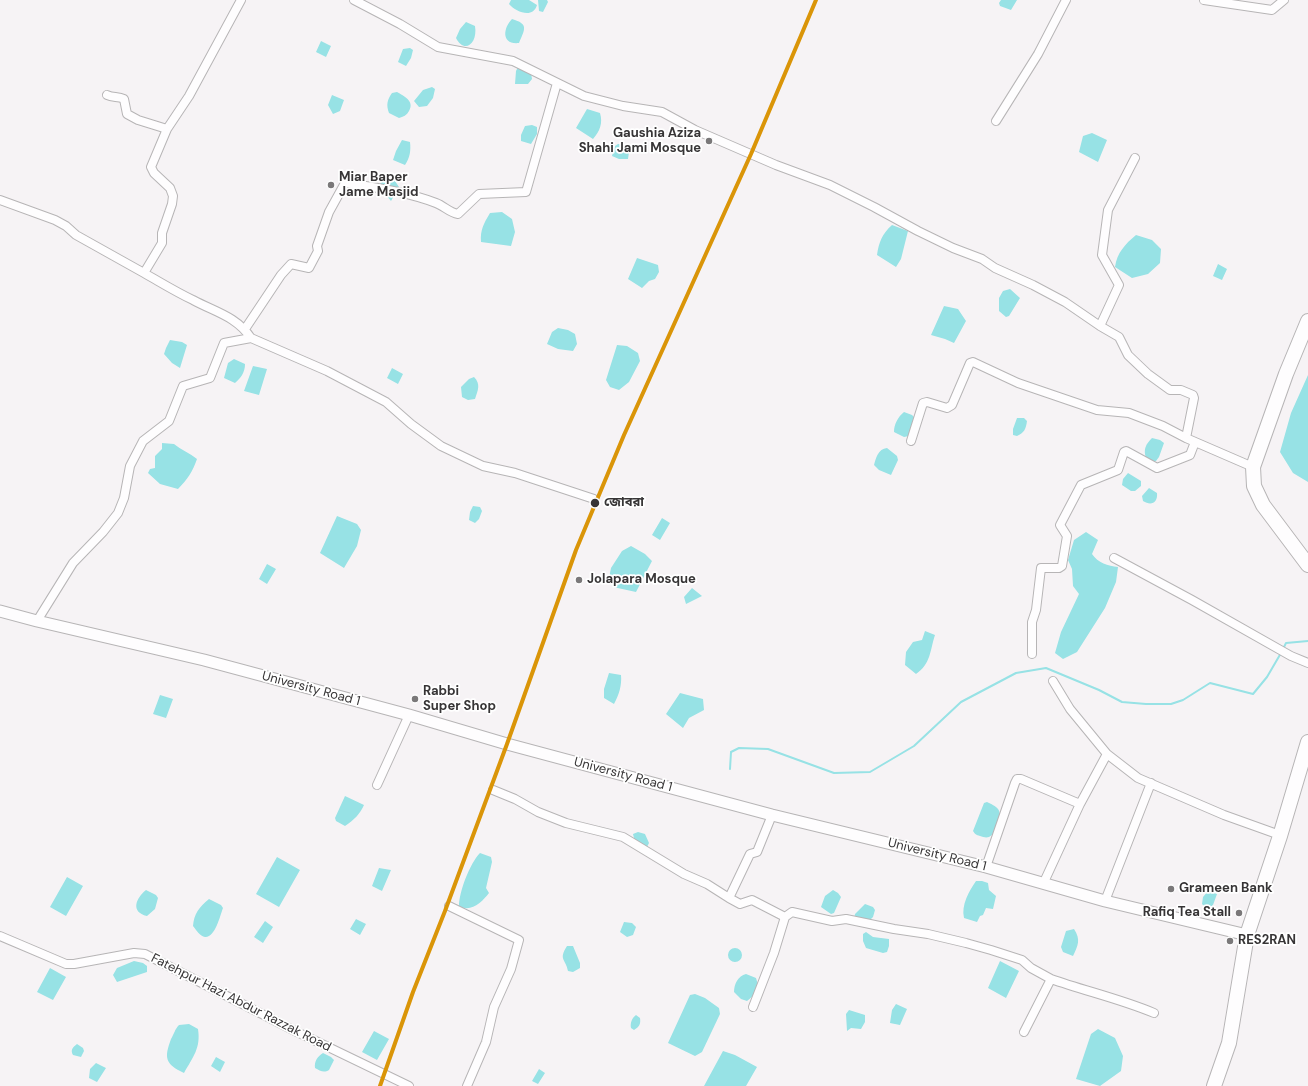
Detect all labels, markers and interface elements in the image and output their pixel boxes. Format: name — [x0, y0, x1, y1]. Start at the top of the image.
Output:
place label: Gaushia Aziza Shahi Jami Mosque — [579, 126, 701, 157]
marker: Gaushia Aziza Shahi Jami Mosque — [704, 136, 714, 146]
place label: Miar Baper Jame Masjid — [339, 170, 418, 201]
marker: Miar Baper Jame Masjid — [326, 180, 336, 190]
place label: জোবরা — [604, 495, 644, 511]
marker: জোবরা — [589, 497, 601, 509]
place label: Jolapara Mosque — [587, 572, 696, 588]
marker: Jolapara Mosque — [574, 575, 584, 585]
street label: University Road 1 — [260, 668, 362, 710]
place label: Rabbi Super Shop — [423, 684, 496, 715]
marker: Rabbi Super Shop — [410, 694, 420, 704]
street label: University Road 1 — [572, 754, 674, 796]
street label: University Road 1 — [886, 835, 988, 875]
place label: Grameen Bank — [1179, 881, 1272, 897]
marker: Grameen Bank — [1166, 884, 1176, 894]
place label: Rafiq Tea Stall — [1143, 905, 1231, 921]
marker: Rafiq Tea Stall — [1234, 908, 1244, 918]
place label: RES2RAN — [1238, 933, 1296, 949]
marker: RES2RAN — [1225, 936, 1235, 946]
street label: Fatehpur Hazi Abdur Razzak Road — [148, 951, 334, 1055]

